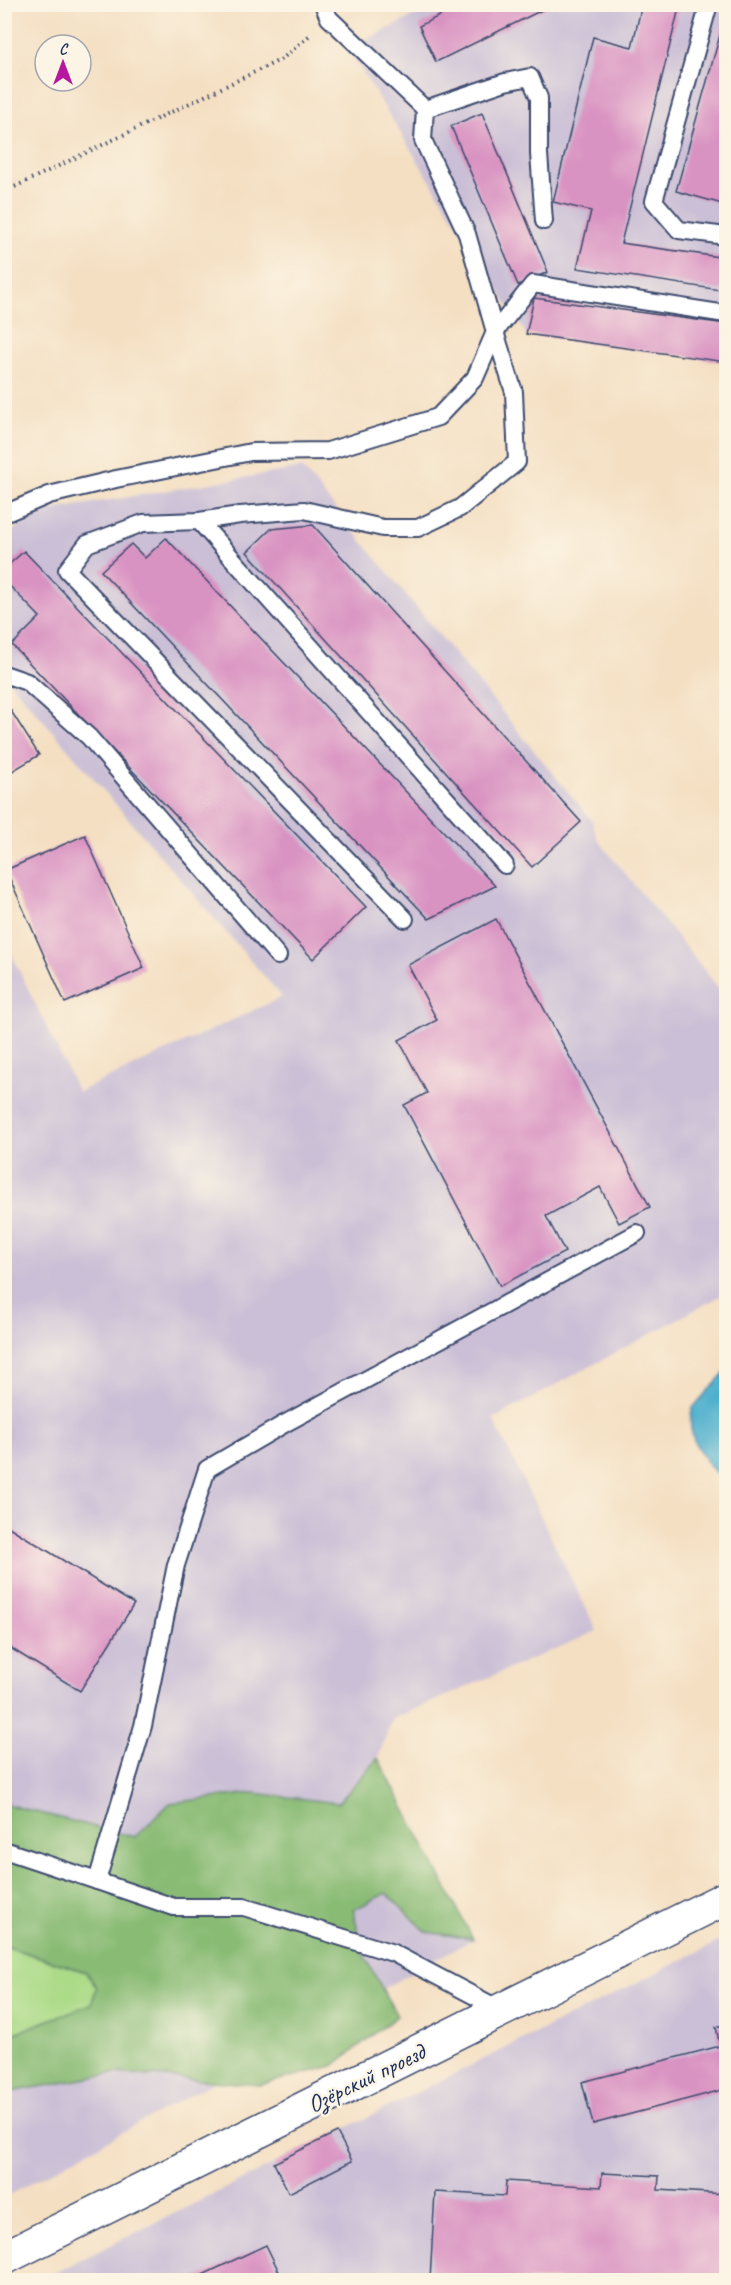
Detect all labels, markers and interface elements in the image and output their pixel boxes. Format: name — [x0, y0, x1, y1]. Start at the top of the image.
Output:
north arrow — [33, 33, 93, 93]
text: С — [59, 39, 69, 59]
street label: Озёрский проезд — [302, 2036, 432, 2120]

